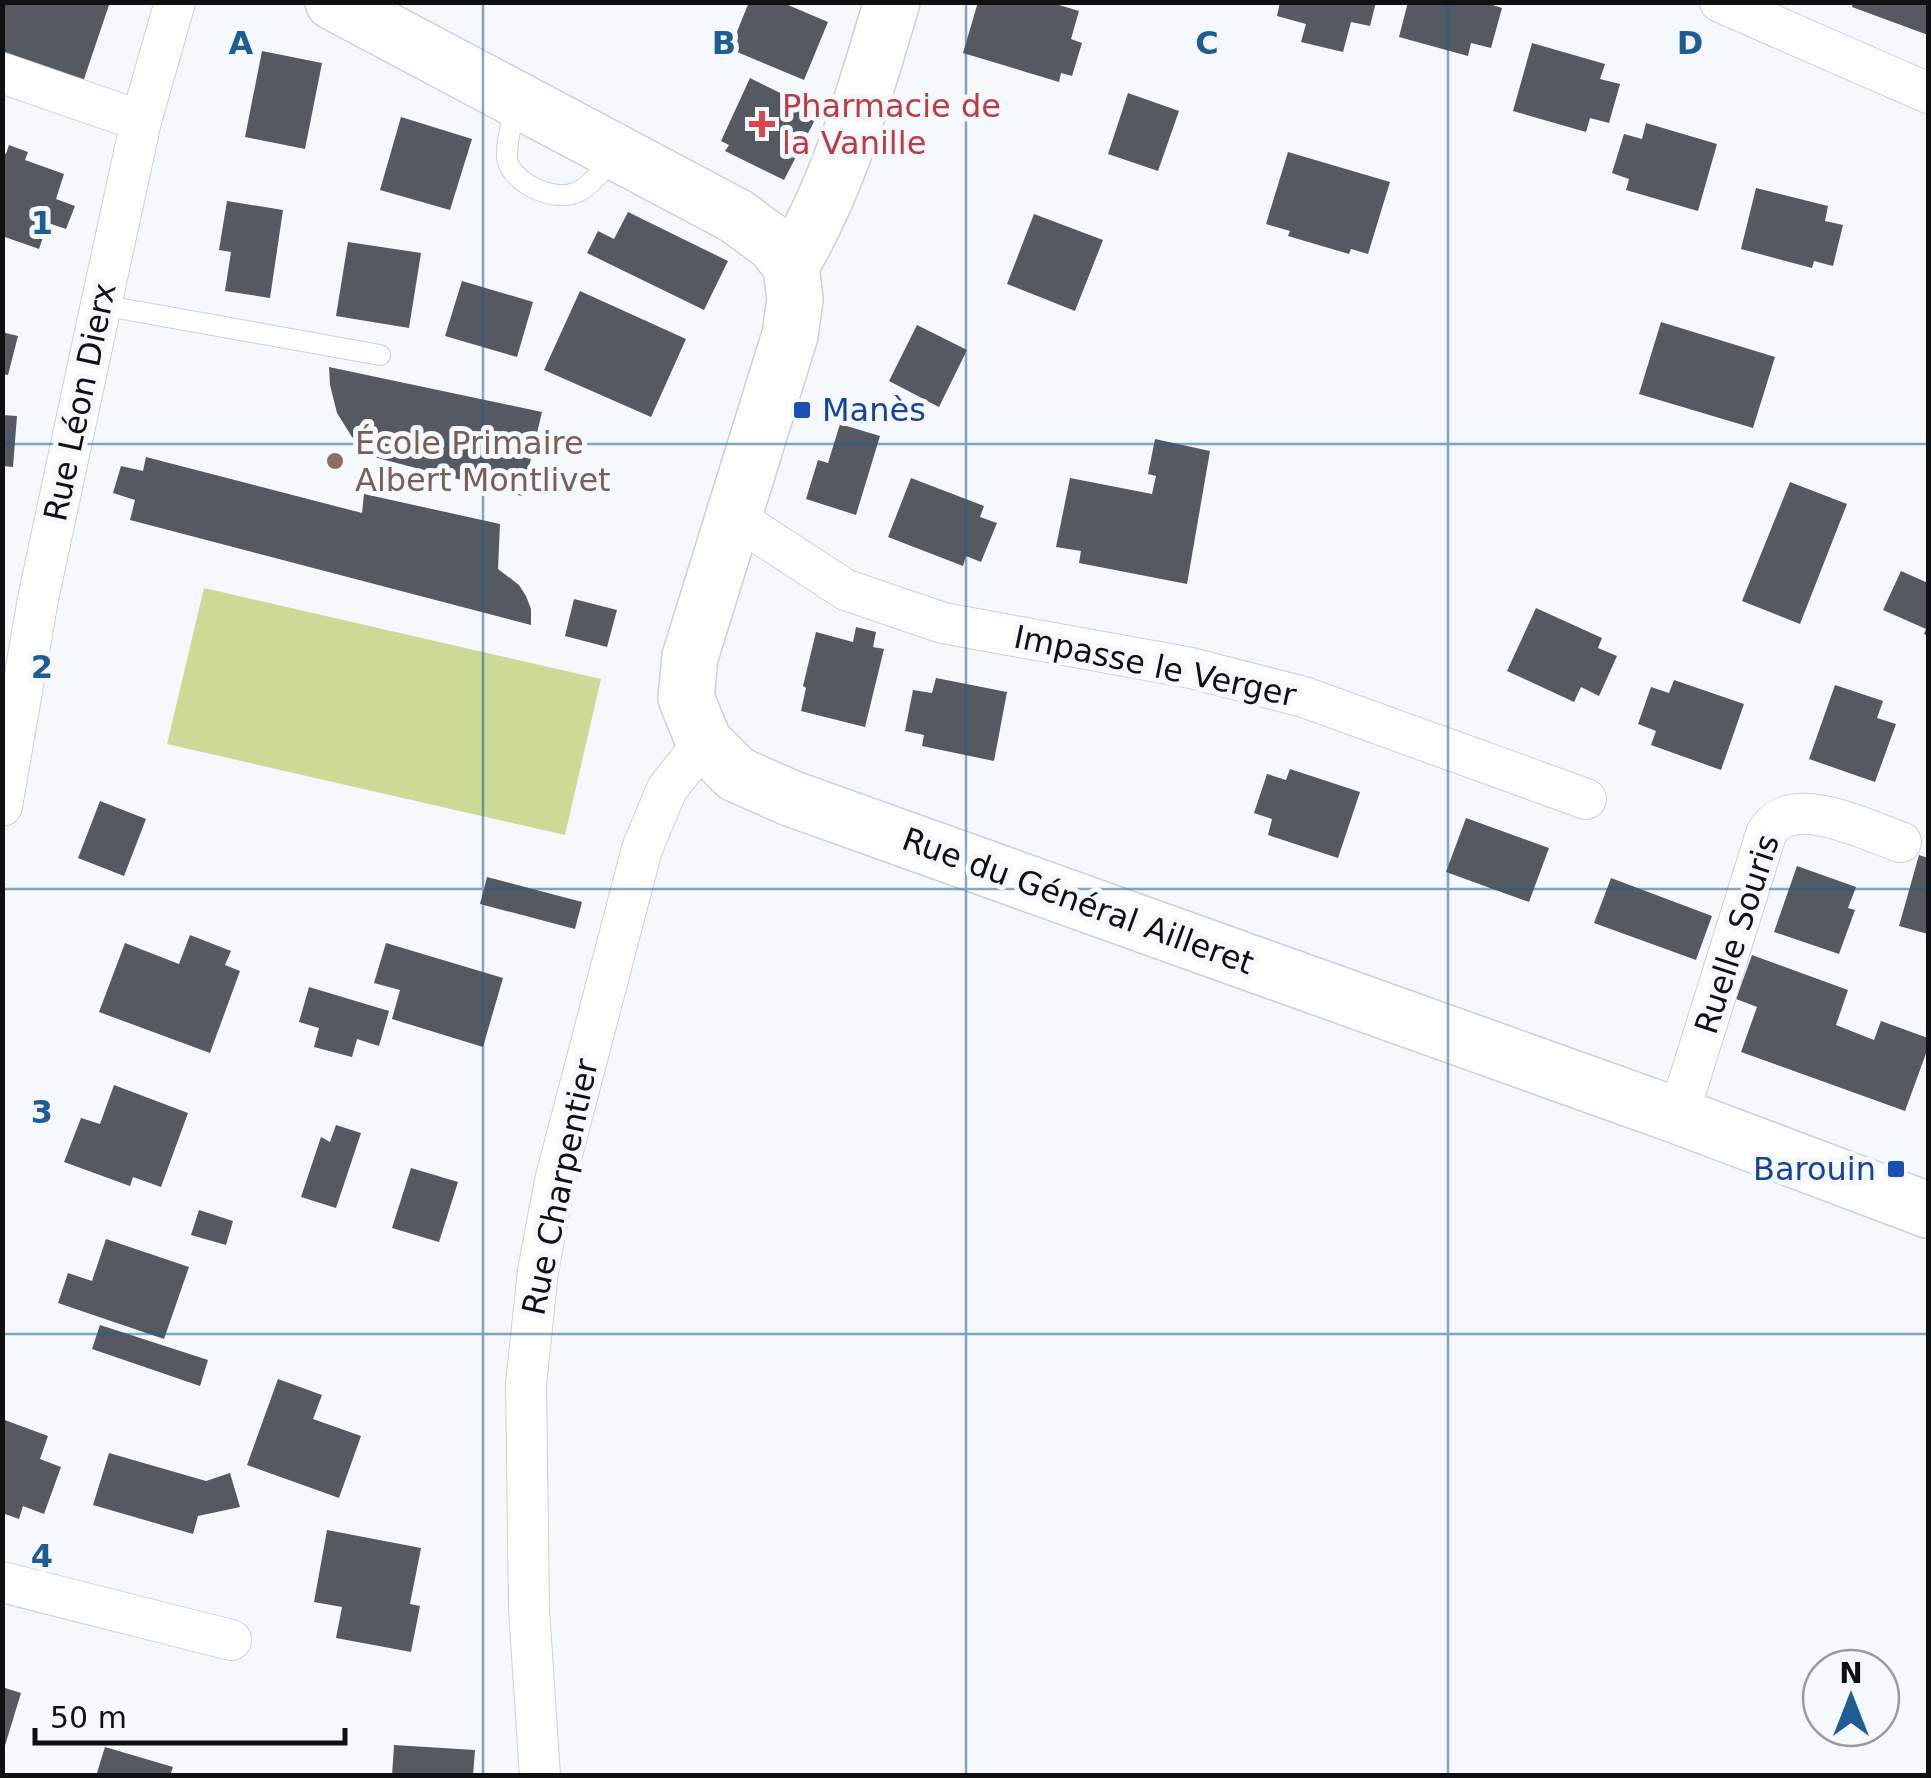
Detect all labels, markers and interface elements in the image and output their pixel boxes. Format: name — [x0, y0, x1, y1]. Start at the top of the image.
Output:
text: A — [229, 24, 254, 62]
text: B — [712, 24, 736, 62]
text: C — [1195, 24, 1219, 62]
text: D — [1677, 24, 1703, 62]
place label: Pharmacie de la Vanille — [782, 87, 1001, 162]
marker: Pharmacie de la Vanille — [751, 113, 773, 135]
text: 1 — [31, 204, 53, 242]
street label: Rue Léon Dierx — [36, 280, 124, 524]
place label: Manès — [822, 391, 926, 429]
marker: Manès — [791, 399, 813, 421]
place label: École Primaire Albert Montlivet — [355, 424, 611, 499]
marker: École Primaire Albert Montlivet — [324, 450, 346, 472]
street label: Impasse le Verger — [1011, 618, 1300, 715]
text: 2 — [31, 648, 53, 686]
street label: Rue du Général Ailleret — [897, 820, 1259, 982]
street label: Ruelle Souris — [1687, 830, 1787, 1038]
street label: Rue Charpentier — [514, 1055, 606, 1319]
text: 3 — [31, 1093, 53, 1131]
place label: Barouin — [1753, 1150, 1876, 1188]
marker: Barouin — [1885, 1158, 1907, 1180]
text: 4 — [31, 1537, 53, 1575]
north arrow — [1801, 1648, 1901, 1748]
text: N — [1839, 1657, 1863, 1690]
scale bar — [35, 1683, 345, 1745]
text: 50 m — [50, 1700, 127, 1735]

